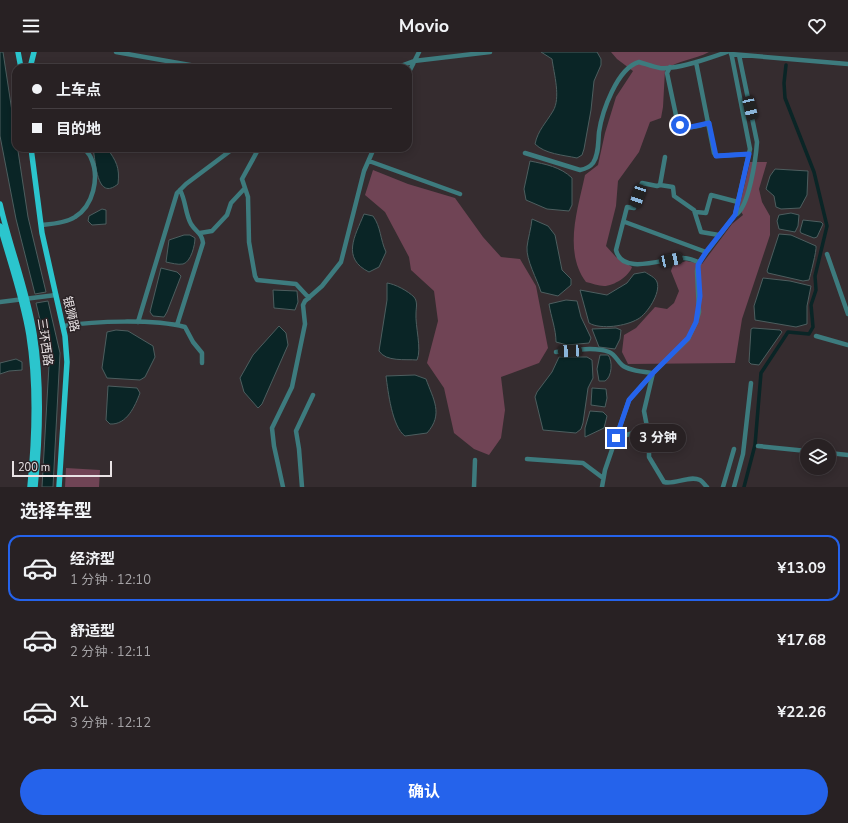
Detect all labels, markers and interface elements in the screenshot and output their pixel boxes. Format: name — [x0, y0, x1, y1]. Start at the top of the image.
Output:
text: Movio — [399, 14, 449, 38]
icon: menu — [20, 15, 42, 37]
icon: heart — [806, 15, 828, 37]
text: 上车点 — [56, 80, 101, 100]
car — [741, 95, 759, 121]
route start — [671, 116, 689, 134]
text: 目的地 — [56, 119, 101, 139]
car — [629, 183, 647, 209]
car — [658, 252, 684, 268]
street label: 银狮路 — [59, 295, 83, 333]
street label: 三环西路 — [34, 317, 56, 367]
car — [558, 344, 582, 358]
callout: 3 分钟 — [630, 424, 686, 452]
route end — [607, 429, 625, 447]
text: 3 分钟 — [639, 429, 677, 447]
map controls — [800, 439, 836, 475]
button: layers — [800, 439, 836, 475]
scale bar — [12, 459, 112, 478]
text: 200 m — [18, 460, 50, 475]
text: 选择车型 — [20, 499, 92, 523]
text: 经济型 — [70, 549, 115, 569]
icon: car — [22, 550, 58, 586]
text: ¥13.09 — [777, 558, 826, 578]
text: 1 分钟 · 12:10 — [70, 571, 151, 589]
text: 舒适型 — [70, 621, 115, 641]
icon: car — [22, 622, 58, 658]
text: ¥17.68 — [777, 630, 826, 650]
text: 2 分钟 · 12:11 — [70, 643, 151, 661]
text: XL — [70, 692, 89, 712]
icon: car — [22, 694, 58, 730]
text: ¥22.26 — [777, 702, 826, 722]
text: 3 分钟 · 12:12 — [70, 714, 151, 732]
button: 确认 — [20, 769, 828, 815]

